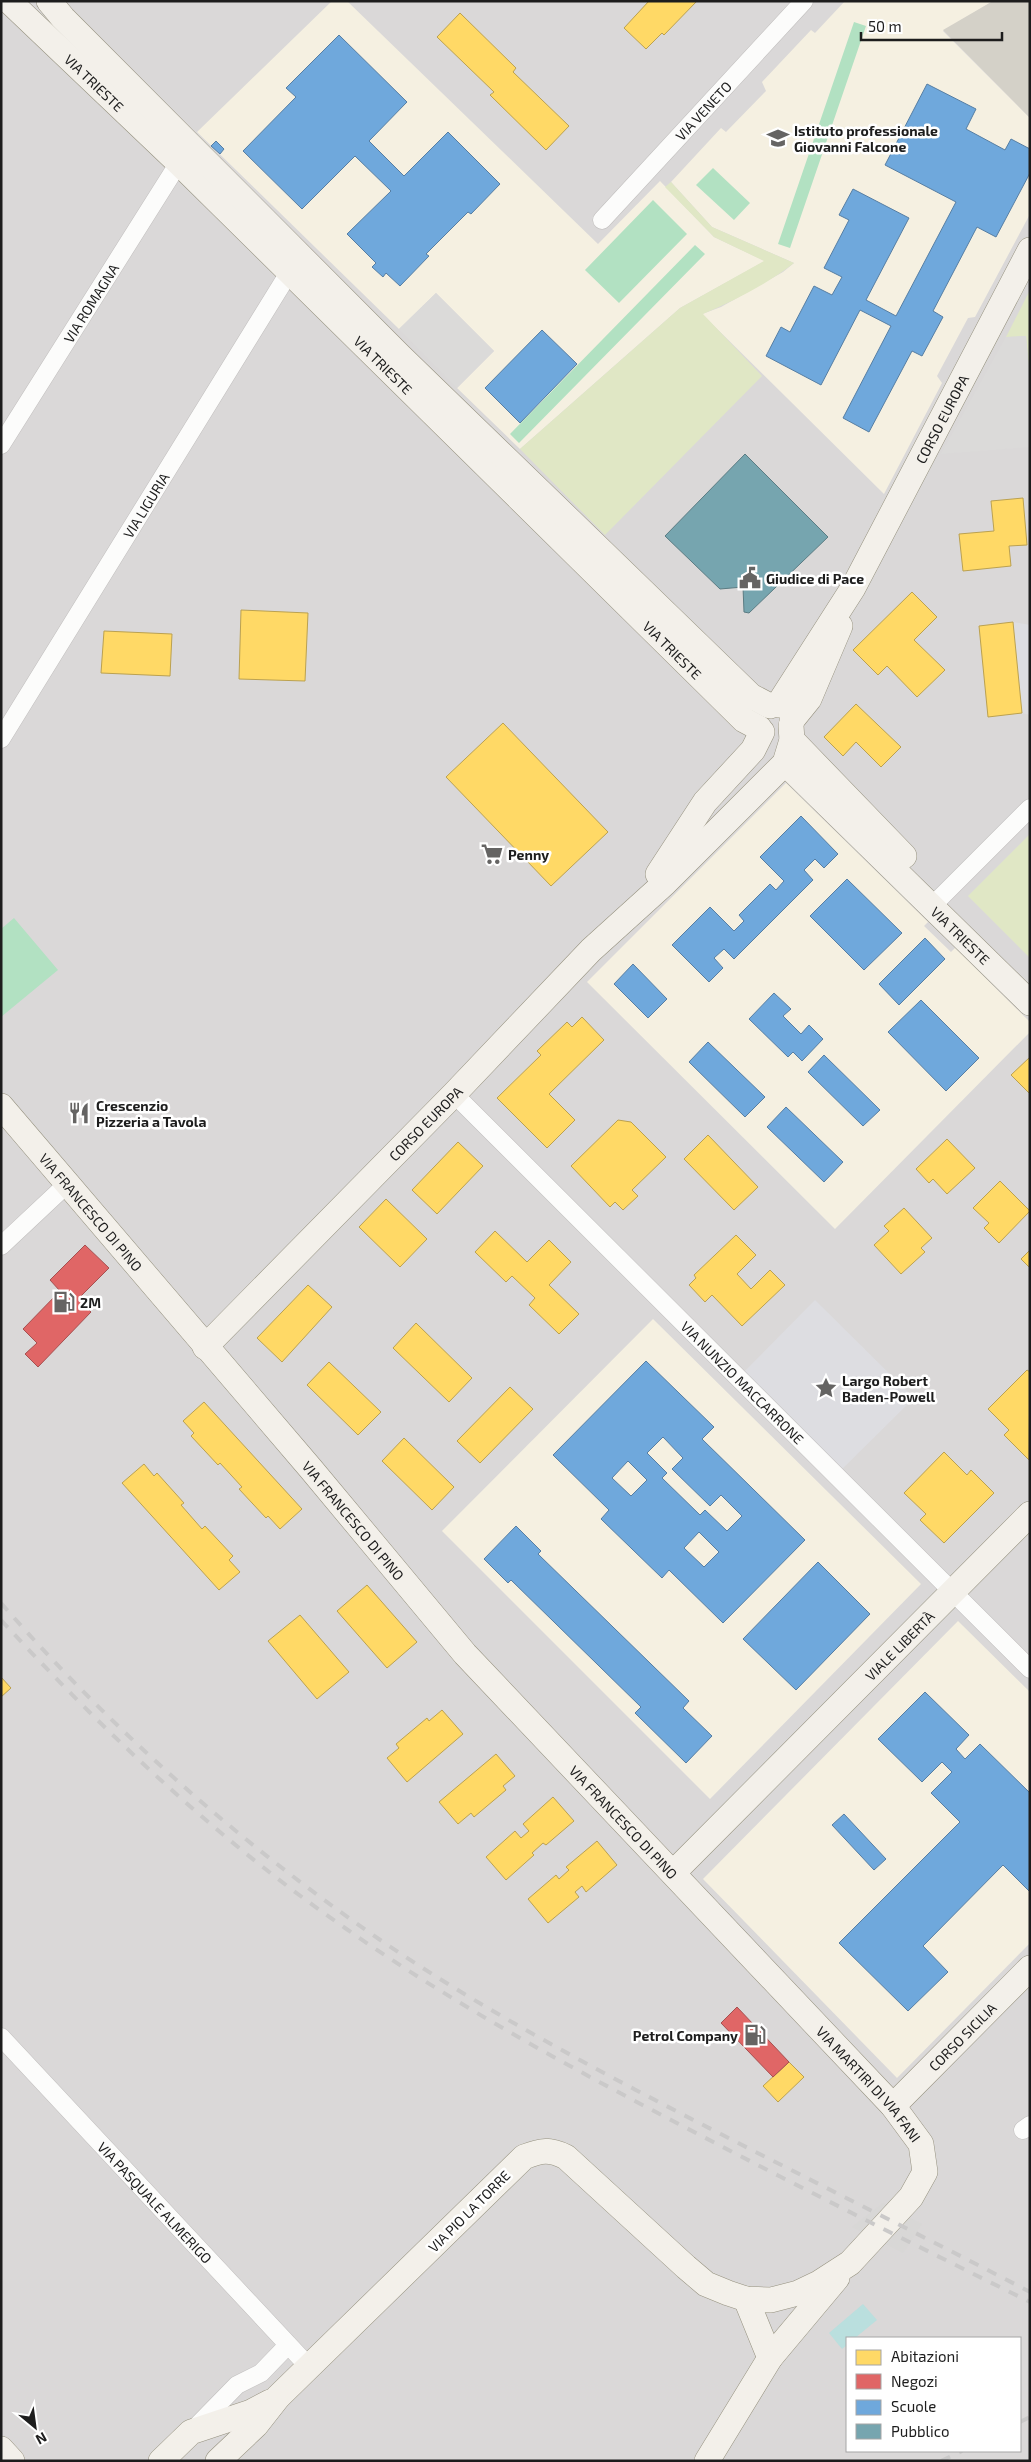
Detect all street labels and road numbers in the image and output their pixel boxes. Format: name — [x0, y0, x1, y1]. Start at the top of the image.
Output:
street label: VIA TRIESTE — [61, 50, 128, 115]
street label: VIA VENETO — [671, 77, 735, 144]
street label: VIA ROMAGNA — [59, 260, 122, 345]
street label: VIA TRIESTE — [351, 332, 416, 397]
street label: CORSO EUROPA — [911, 371, 972, 466]
street label: VIA LIGURIA — [119, 469, 172, 541]
street label: VIA TRIESTE — [640, 617, 706, 682]
street label: VIA TRIESTE — [928, 903, 994, 968]
street label: CORSO EUROPA — [385, 1082, 466, 1164]
street label: VIA FRANCESCO DI PINO — [36, 1149, 146, 1274]
street label: VIA NUNZIO MACCARRONE — [678, 1317, 808, 1447]
street label: VIA FRANCESCO DI PINO — [299, 1457, 408, 1583]
street label: VIALE LIBERTÀ — [861, 1607, 938, 1684]
street label: VIA FRANCESCO DI PINO — [566, 1761, 681, 1882]
street label: CORSO SICILIA — [925, 1999, 1000, 2074]
street label: VIA MARTIRI DI VIA FANI — [813, 2022, 925, 2145]
street label: VIA PASQUALE ALMERIGO — [94, 2138, 216, 2266]
street label: VIA PIO LA TORRE — [424, 2166, 514, 2256]

